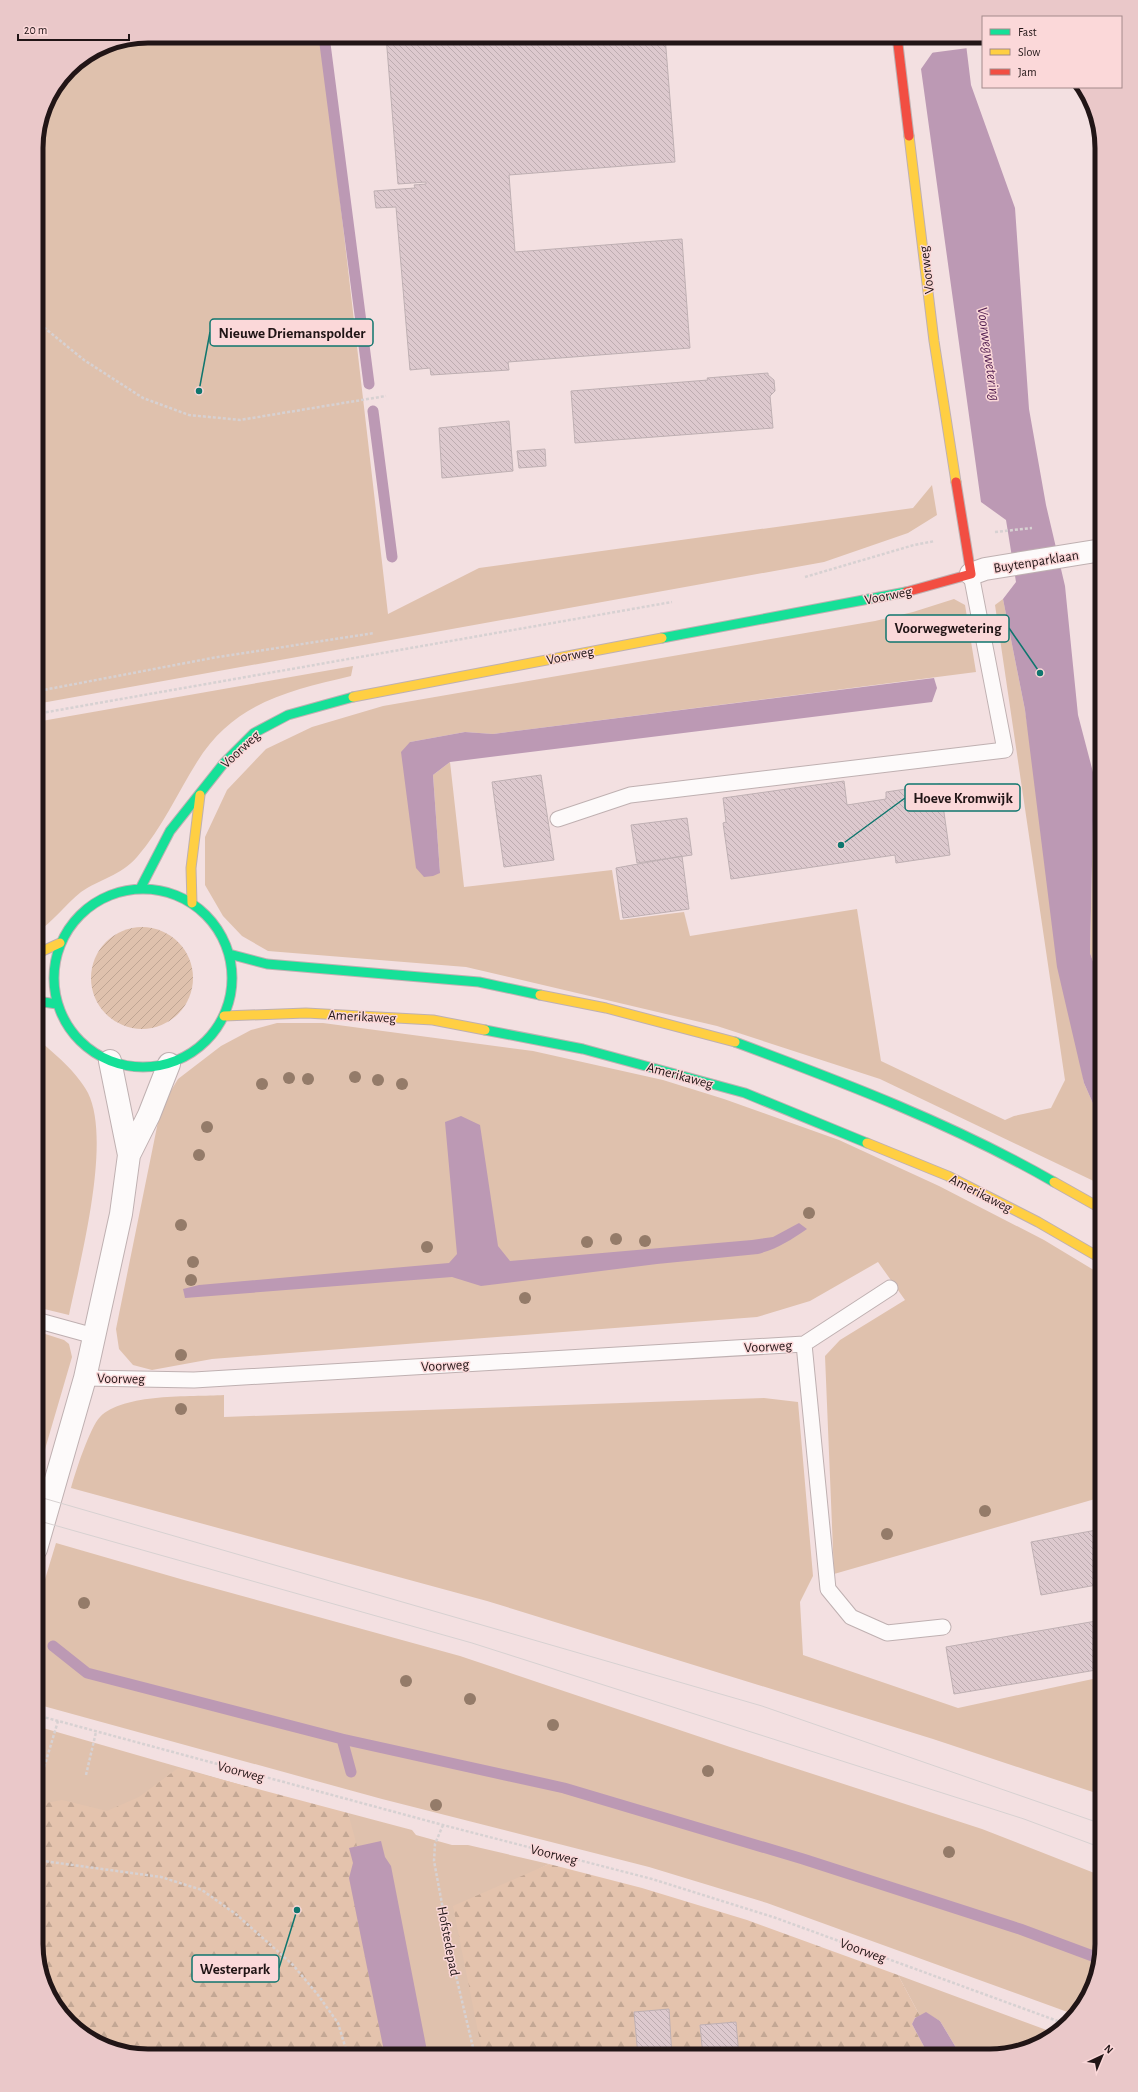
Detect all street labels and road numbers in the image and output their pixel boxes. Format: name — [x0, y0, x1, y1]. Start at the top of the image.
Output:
street label: Voorweg — [917, 245, 937, 295]
street label: Buytenparklaan — [992, 548, 1080, 576]
street label: Voorweg — [863, 585, 913, 607]
street label: Voorweg — [545, 645, 595, 667]
street label: Voorweg — [218, 728, 263, 771]
street label: Amerikaweg — [327, 1008, 397, 1026]
street label: Amerikaweg — [645, 1060, 715, 1092]
street label: Amerikaweg — [947, 1172, 1014, 1216]
street label: Voorweg — [744, 1339, 793, 1355]
street label: Voorweg — [421, 1358, 470, 1374]
street label: Voorweg — [97, 1372, 145, 1386]
street label: Voorweg — [216, 1759, 266, 1785]
street label: Voorweg — [529, 1842, 579, 1868]
street label: Hofstedepad — [434, 1905, 462, 1977]
street label: Voorweg — [838, 1936, 888, 1966]

